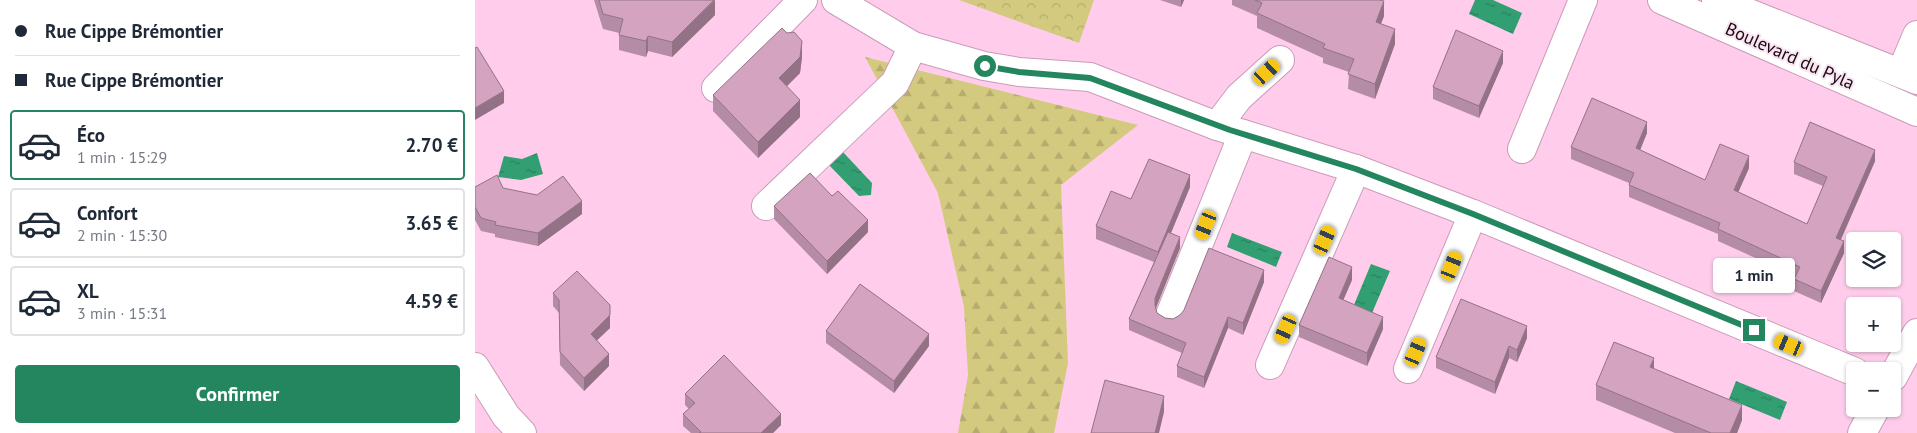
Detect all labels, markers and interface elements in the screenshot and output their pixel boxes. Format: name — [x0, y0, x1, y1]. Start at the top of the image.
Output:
street label: Boulevard du Pyla — [1722, 17, 1858, 94]
text: Rue Cippe Brémontier — [45, 19, 223, 43]
route start — [974, 55, 996, 77]
car — [1250, 56, 1283, 88]
text: Rue Cippe Brémontier — [45, 68, 223, 92]
icon: car — [17, 123, 62, 168]
text: Éco — [77, 123, 105, 147]
text: 2.70 € — [405, 133, 458, 157]
text: 1 min · 15:29 — [77, 147, 167, 167]
icon: car — [17, 201, 62, 246]
text: Confort — [77, 201, 138, 225]
car — [1193, 208, 1218, 242]
text: 3.65 € — [405, 211, 458, 235]
car — [1312, 223, 1337, 257]
text: 2 min · 15:30 — [77, 225, 167, 245]
map controls — [1846, 232, 1901, 417]
button: layers — [1846, 232, 1901, 287]
car — [1439, 249, 1464, 283]
callout: 1 min — [1713, 258, 1795, 292]
text: 1 min — [1734, 265, 1774, 285]
icon: car — [17, 279, 62, 324]
text: XL — [77, 279, 99, 303]
text: 4.59 € — [405, 289, 458, 313]
button: + — [1846, 297, 1901, 352]
text: 3 min · 15:31 — [77, 303, 167, 323]
car — [1273, 312, 1298, 346]
route end — [1743, 319, 1765, 341]
car — [1772, 332, 1805, 358]
car — [1403, 335, 1428, 369]
button: − — [1846, 362, 1901, 417]
button: Confirmer — [15, 365, 460, 423]

